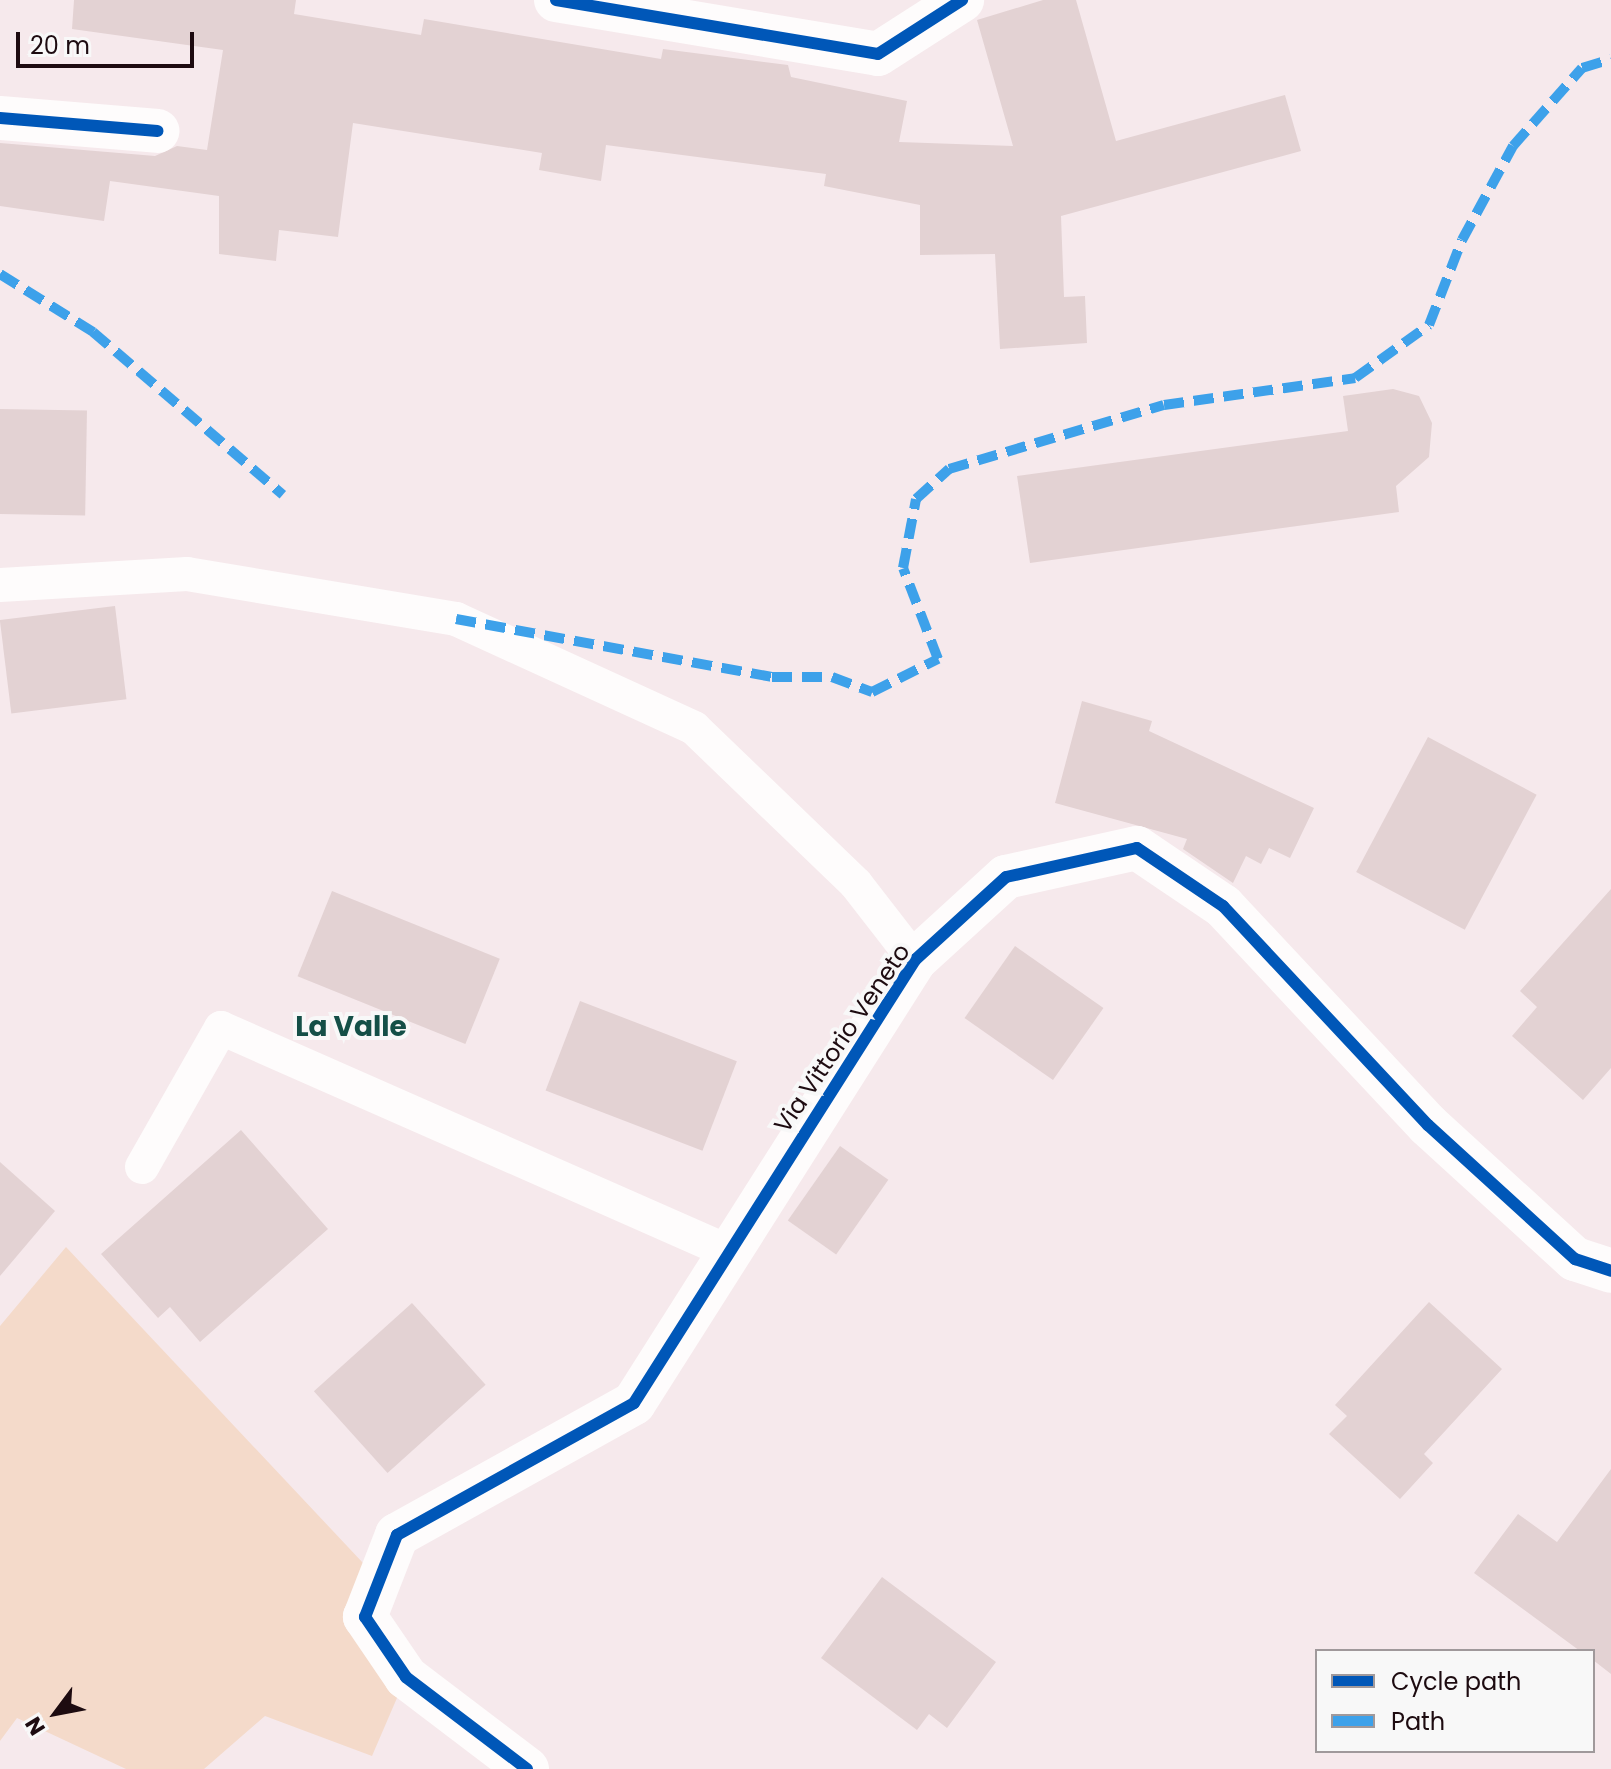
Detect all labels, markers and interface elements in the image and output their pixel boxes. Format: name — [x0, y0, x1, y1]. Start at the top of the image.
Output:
scale bar — [20, 16, 198, 66]
text: 20 m — [30, 29, 90, 62]
street label: Via Vittorio Veneto — [768, 938, 916, 1138]
district label: La Valle — [295, 1010, 407, 1044]
legend — [1315, 1649, 1595, 1753]
text: Cycle path — [1391, 1665, 1521, 1698]
north arrow — [16, 1673, 96, 1753]
text: Path — [1391, 1705, 1445, 1738]
text: N — [18, 1711, 53, 1741]

